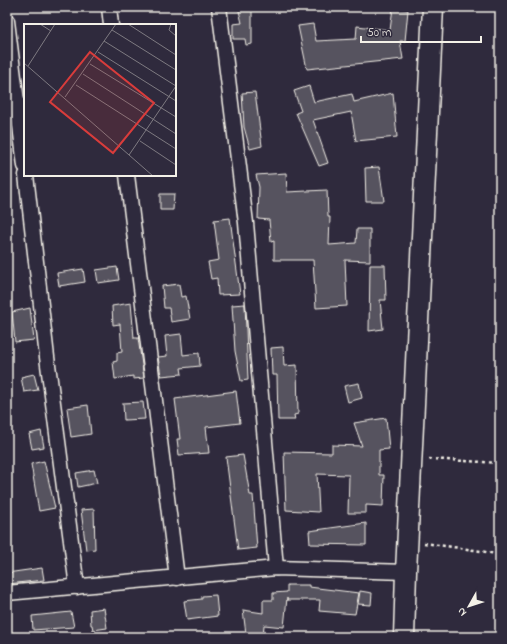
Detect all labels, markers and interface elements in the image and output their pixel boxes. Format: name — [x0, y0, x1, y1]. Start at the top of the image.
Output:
scale bar — [361, 18, 481, 44]
inset map — [24, 24, 176, 176]
text: 50 m — [367, 24, 391, 42]
north arrow — [449, 586, 489, 626]
text: N — [453, 604, 471, 620]

